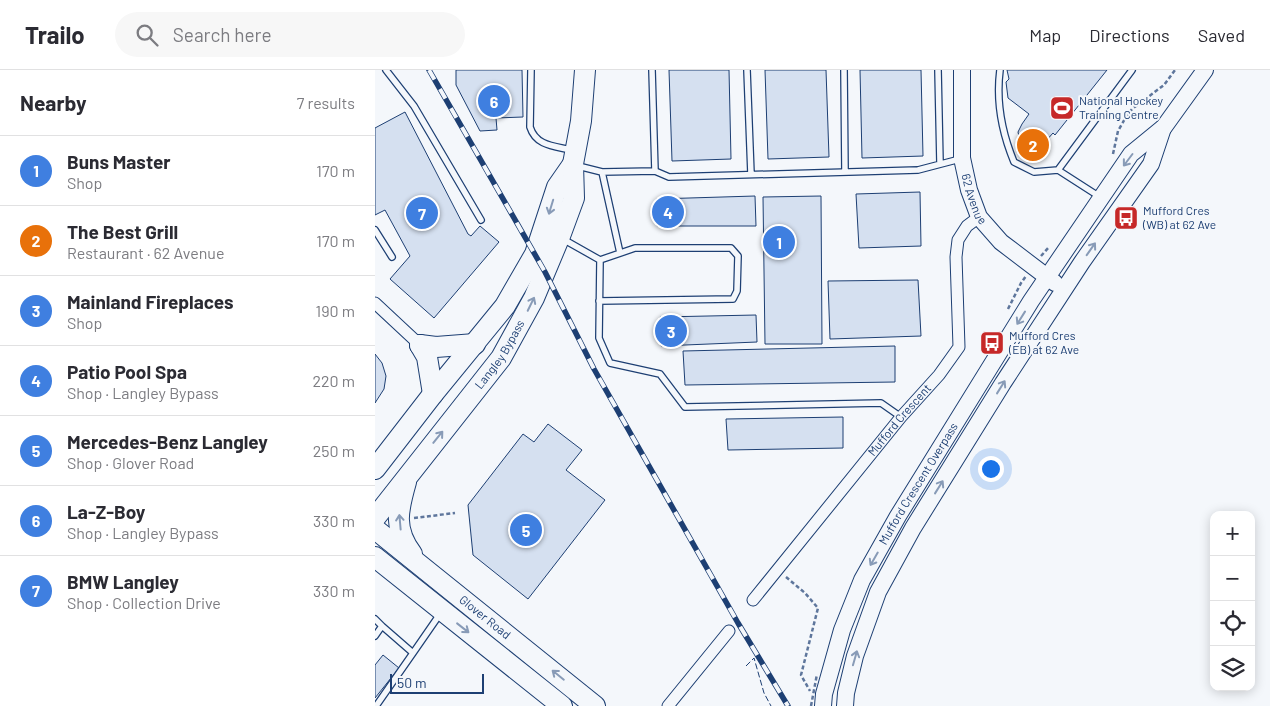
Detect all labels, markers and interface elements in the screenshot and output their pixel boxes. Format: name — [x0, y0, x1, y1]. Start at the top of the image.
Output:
search box — [115, 12, 465, 57]
text: Trailo — [25, 20, 85, 49]
icon: search — [133, 21, 161, 49]
text: Search here — [173, 23, 272, 46]
text: Map — [1029, 24, 1061, 46]
text: Directions — [1089, 24, 1170, 46]
text: Saved — [1198, 24, 1245, 46]
pin: 6 — [478, 82, 510, 120]
text: Nearby — [20, 90, 86, 115]
text: 7 results — [297, 93, 355, 112]
place label: National Hockey Training Centre — [1079, 93, 1164, 121]
sports icon: National Hockey Training Centre — [1049, 95, 1075, 121]
pin: 2 — [1017, 126, 1049, 164]
text: Buns Master — [67, 150, 171, 173]
one-way arrow — [1122, 153, 1133, 166]
text: 1 — [33, 161, 39, 180]
text: 170 m — [316, 161, 355, 180]
street label: 62 Avenue — [960, 172, 990, 227]
text: Shop — [67, 173, 102, 192]
pin: 4 — [652, 193, 684, 231]
pin: 7 — [406, 194, 438, 232]
one-way arrow — [546, 199, 555, 215]
place label: Mufford Cres (WB) at 62 Ave — [1142, 203, 1216, 231]
bus stop icon: Mufford Cres (WB) at 62 Ave — [1113, 205, 1139, 231]
text: The Best Grill — [67, 220, 178, 243]
pin: 1 — [763, 223, 795, 261]
text: 2 — [32, 231, 40, 250]
text: 170 m — [316, 231, 355, 250]
one-way arrow — [1086, 242, 1096, 256]
text: Restaurant · 62 Avenue — [67, 243, 224, 262]
text: Mainland Fireplaces — [67, 290, 234, 313]
one-way arrow — [526, 297, 536, 312]
text: 3 — [32, 301, 40, 320]
text: 190 m — [316, 301, 355, 320]
one-way arrow — [1015, 311, 1026, 325]
pin: 3 — [655, 312, 687, 350]
text: Shop — [67, 313, 102, 332]
street label: Langley Bypass — [471, 317, 527, 391]
place label: Mufford Cres (EB) at 62 Ave — [1008, 328, 1079, 356]
bus stop icon: Mufford Cres (EB) at 62 Ave — [979, 330, 1005, 356]
text: Patio Pool Spa — [67, 360, 187, 383]
text: 4 — [31, 371, 41, 390]
text: 220 m — [312, 371, 355, 390]
street label: Mufford Crescent — [864, 381, 933, 458]
one-way arrow — [996, 381, 1006, 395]
text: Shop · Langley Bypass — [67, 383, 219, 402]
street label: Mufford Crescent Overpass — [875, 419, 960, 547]
text: Mercedes-Benz Langley — [67, 430, 268, 453]
one-way arrow — [433, 431, 444, 444]
text: 5 — [32, 441, 40, 460]
text: 250 m — [313, 441, 355, 460]
text: Shop · Glover Road — [67, 453, 194, 472]
your location — [978, 456, 1004, 482]
one-way arrow — [934, 480, 944, 494]
text: La-Z-Boy — [67, 500, 145, 523]
text: 6 — [32, 511, 40, 530]
text: 330 m — [313, 511, 355, 530]
pin: 5 — [510, 511, 542, 549]
map controls — [1210, 511, 1255, 691]
button: + — [1210, 511, 1255, 556]
one-way arrow — [395, 514, 404, 530]
text: Shop · Langley Bypass — [67, 523, 219, 542]
one-way arrow — [869, 551, 879, 565]
button: − — [1210, 556, 1255, 601]
text: BMW Langley — [67, 570, 179, 593]
text: 7 — [32, 581, 40, 600]
text: 330 m — [313, 581, 355, 600]
street label: Glover Road — [457, 592, 514, 641]
text: Shop · Collection Drive — [67, 593, 221, 612]
button: locate — [1210, 601, 1255, 646]
one-way arrow — [456, 622, 469, 633]
button: layers — [1210, 646, 1255, 691]
one-way arrow — [851, 651, 861, 667]
one-way arrow — [551, 670, 564, 681]
scale bar — [390, 671, 484, 694]
text: 50 m — [397, 674, 426, 691]

